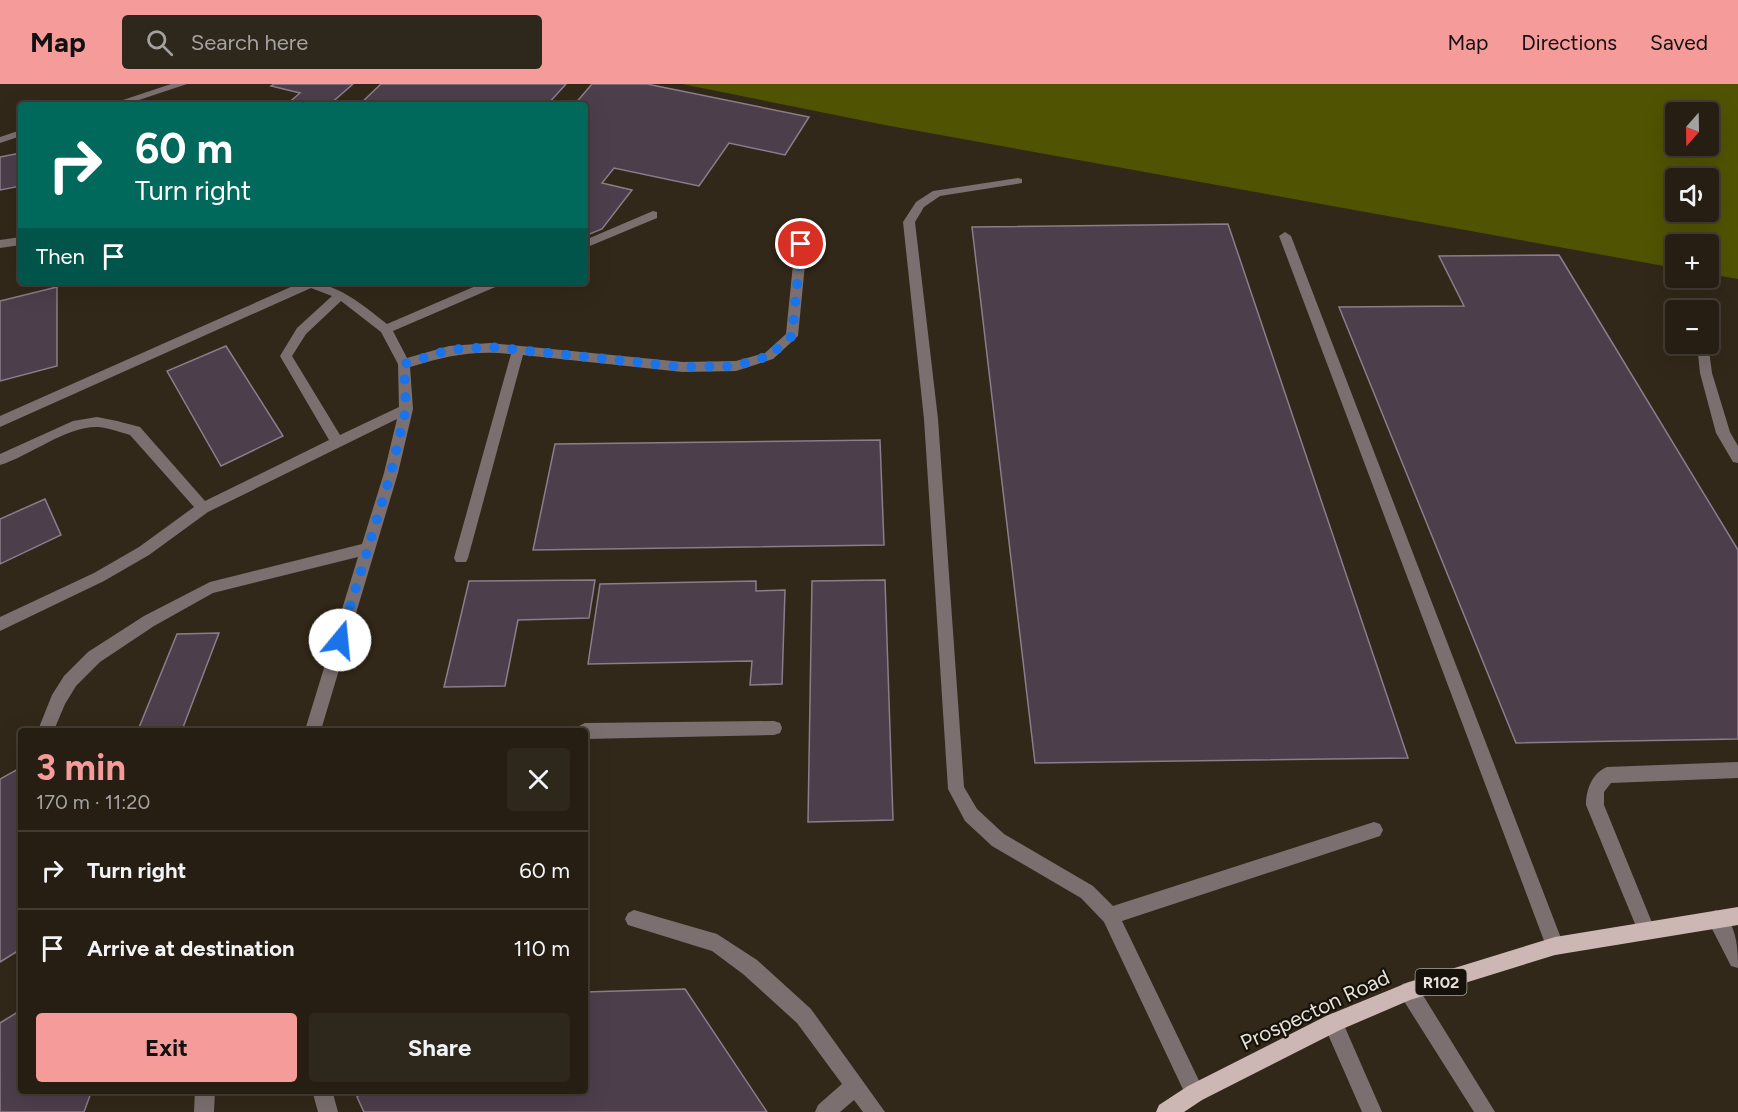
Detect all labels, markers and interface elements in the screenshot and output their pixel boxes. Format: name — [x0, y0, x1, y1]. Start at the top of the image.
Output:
search box — [122, 15, 542, 69]
text: Map — [30, 25, 86, 59]
icon: search — [143, 26, 176, 59]
text: Search here — [191, 29, 308, 56]
text: Map — [1447, 30, 1488, 55]
text: Directions — [1521, 30, 1617, 55]
text: Saved — [1650, 30, 1708, 55]
north arrow — [1665, 102, 1719, 156]
map controls — [1665, 102, 1719, 354]
text: 60 m — [135, 123, 233, 174]
icon: right — [36, 126, 114, 204]
button: sound — [1665, 168, 1719, 222]
text: Turn right — [135, 174, 251, 207]
pin — [775, 218, 826, 269]
icon: arrive — [784, 227, 817, 260]
button: + — [1665, 234, 1719, 288]
icon: arrive — [97, 240, 130, 273]
text: Then — [36, 243, 85, 270]
button: − — [1665, 300, 1719, 354]
position arrow — [308, 608, 372, 672]
text: 3 min — [36, 746, 126, 789]
button: close — [507, 748, 570, 811]
text: 170 m · 11:20 — [36, 790, 150, 814]
icon: right — [36, 854, 69, 887]
text: Turn right — [87, 857, 186, 884]
text: 60 m — [519, 857, 570, 884]
icon: arrive — [36, 932, 69, 965]
text: Arrive at destination — [87, 935, 295, 962]
text: 110 m — [514, 935, 570, 962]
street label: Prospecton Road — [1236, 964, 1393, 1055]
road number: R102 — [1416, 969, 1466, 995]
button: Exit — [36, 1013, 297, 1082]
button: Share — [309, 1013, 570, 1082]

